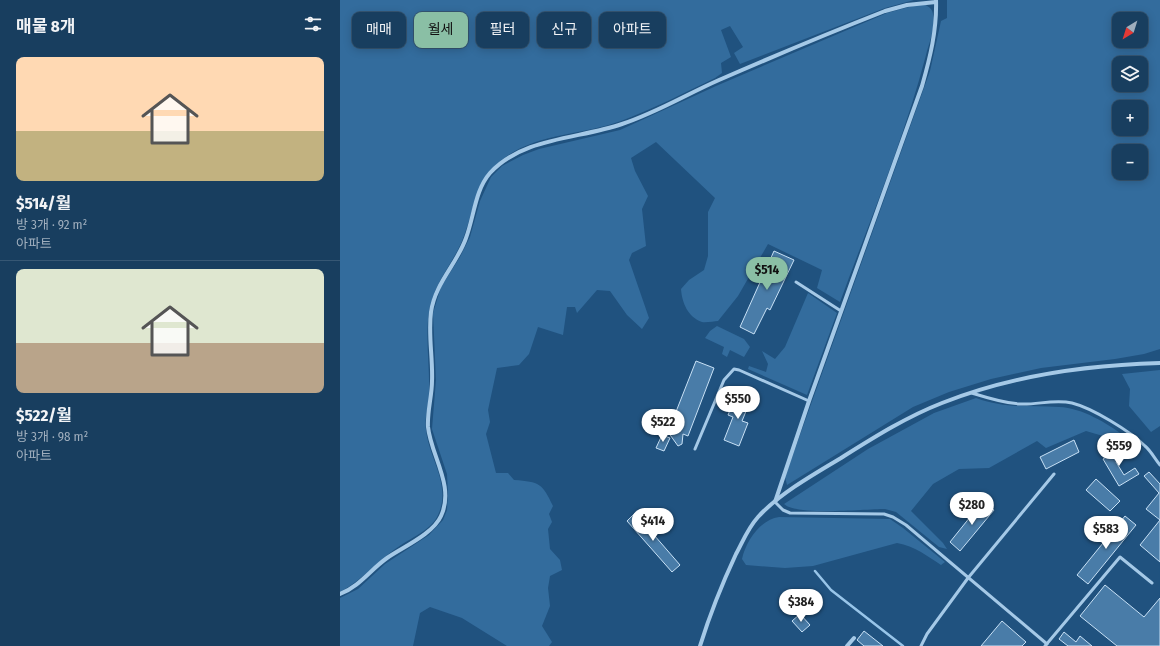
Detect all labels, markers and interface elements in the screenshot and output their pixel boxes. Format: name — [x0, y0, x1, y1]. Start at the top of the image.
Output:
chip: 매매 — [352, 12, 406, 48]
chip: 월세 — [414, 12, 468, 48]
chip: 필터 — [476, 12, 529, 48]
chip: 신규 — [537, 12, 591, 48]
chip: 아파트 — [599, 12, 666, 48]
north arrow — [1112, 12, 1148, 48]
map controls — [1112, 12, 1148, 180]
icon: filters — [302, 13, 324, 35]
text: 매물 8개 — [16, 16, 75, 37]
button: layers — [1112, 56, 1148, 92]
icon: home — [134, 83, 206, 155]
button: + — [1112, 100, 1148, 136]
button: − — [1112, 144, 1148, 180]
text: $514/월 — [16, 193, 71, 214]
text: 방 3개 · 92 m² — [16, 217, 87, 232]
text: 아파트 — [16, 236, 52, 251]
pin: $514 — [743, 257, 791, 291]
text: $514 — [755, 262, 779, 277]
icon: home — [134, 295, 206, 367]
pin: $550 — [714, 386, 762, 420]
text: $550 — [725, 391, 751, 406]
text: $522/월 — [16, 405, 72, 426]
pin: $522 — [639, 409, 687, 443]
text: $522 — [651, 414, 675, 429]
text: 방 3개 · 98 m² — [16, 429, 88, 444]
pin: $559 — [1095, 433, 1143, 467]
text: $559 — [1106, 438, 1132, 453]
text: 아파트 — [16, 448, 52, 463]
pin: $280 — [948, 492, 996, 526]
text: $280 — [959, 497, 985, 512]
pin: $414 — [629, 508, 677, 542]
text: $414 — [641, 513, 665, 528]
pin: $583 — [1082, 516, 1130, 550]
text: $583 — [1093, 521, 1119, 536]
pin: $384 — [777, 589, 825, 623]
text: $384 — [788, 594, 814, 609]

